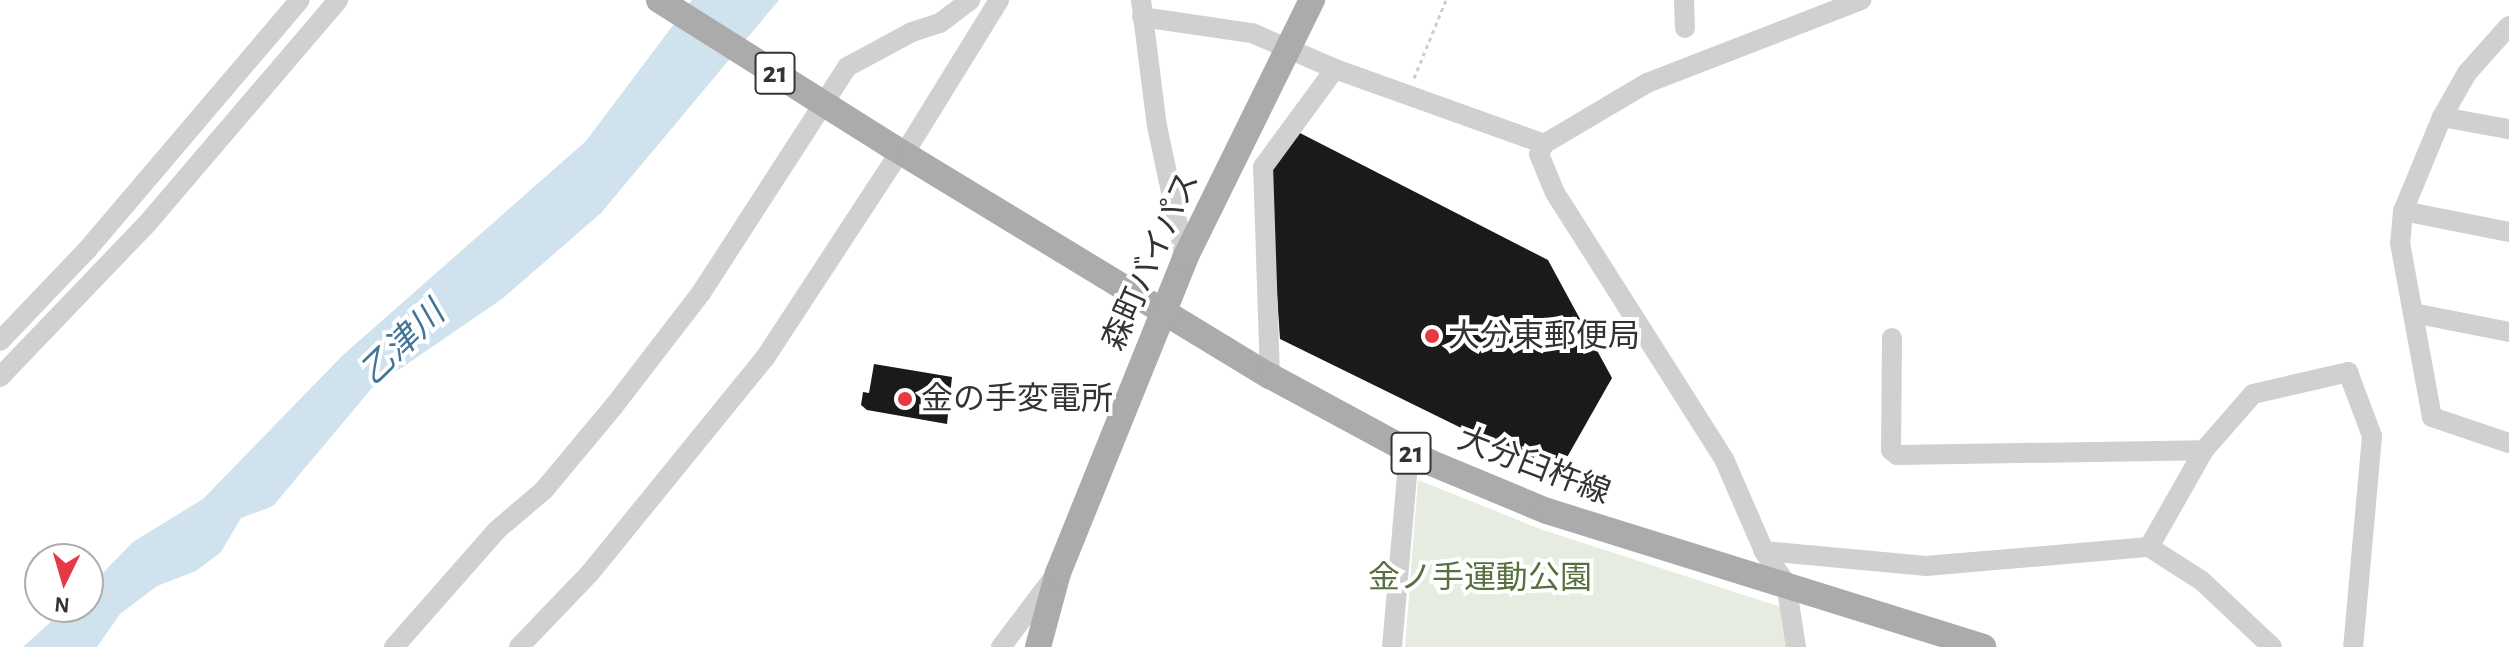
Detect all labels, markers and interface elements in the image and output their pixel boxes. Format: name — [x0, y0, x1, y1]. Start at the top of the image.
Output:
road number: 21 — [753, 47, 797, 99]
street label: 森町バイパス — [1094, 165, 1208, 357]
water label: 乙津川 — [352, 294, 454, 394]
place label: 大分東郵便局 — [1448, 317, 1640, 355]
marker: 大分東郵便局 — [1423, 327, 1441, 345]
place label: 金の手変電所 — [921, 380, 1113, 418]
marker: 金の手変電所 — [896, 390, 914, 408]
street label: 大分臼杵線 — [1452, 419, 1616, 513]
road number: 21 — [1389, 427, 1433, 479]
north arrow — [24, 543, 104, 623]
park label: 金ノ手運動公園 — [1368, 559, 1592, 597]
text: N — [54, 593, 71, 617]

